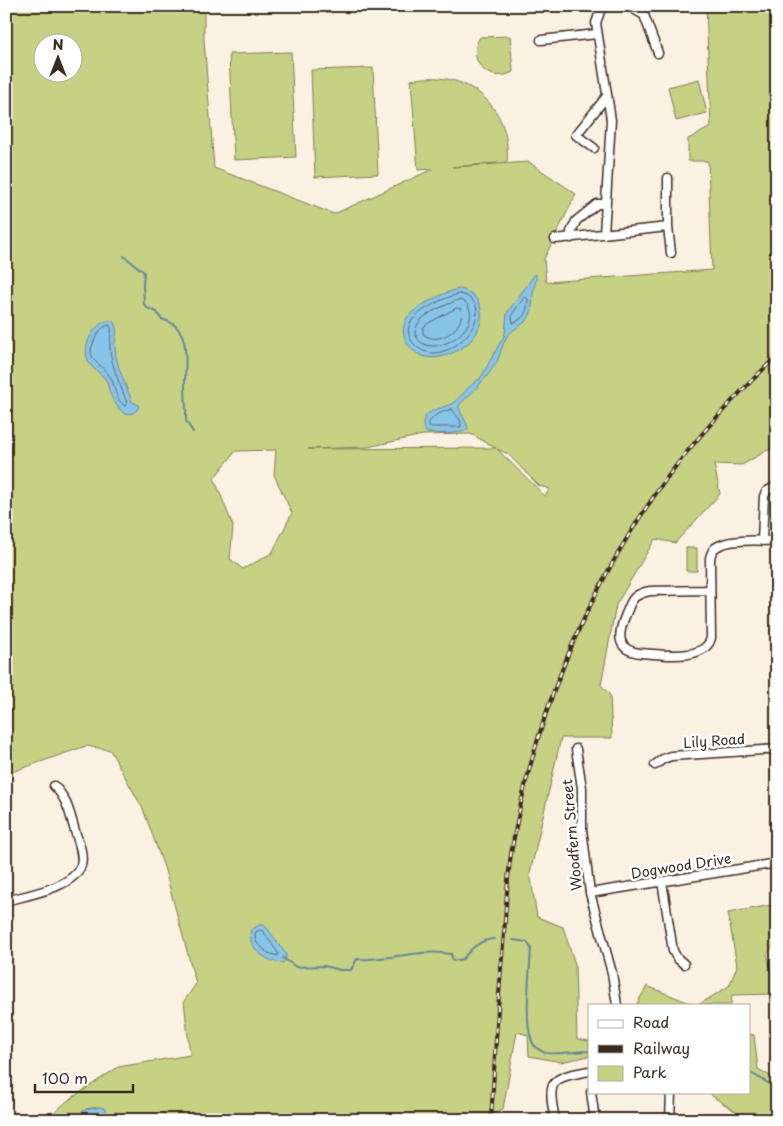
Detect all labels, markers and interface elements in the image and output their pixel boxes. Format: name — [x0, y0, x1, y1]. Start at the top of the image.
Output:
north arrow — [32, 32, 82, 82]
text: N — [52, 34, 64, 55]
street label: Lily Road — [682, 728, 746, 753]
street label: Woodfern Street — [556, 778, 587, 892]
street label: Dogwood Drive — [629, 847, 733, 884]
legend — [588, 1004, 750, 1094]
text: Road — [633, 1010, 669, 1033]
text: Railway — [633, 1036, 690, 1059]
text: Park — [633, 1060, 667, 1083]
scale bar — [35, 1061, 132, 1093]
text: 100 m — [42, 1066, 88, 1089]

